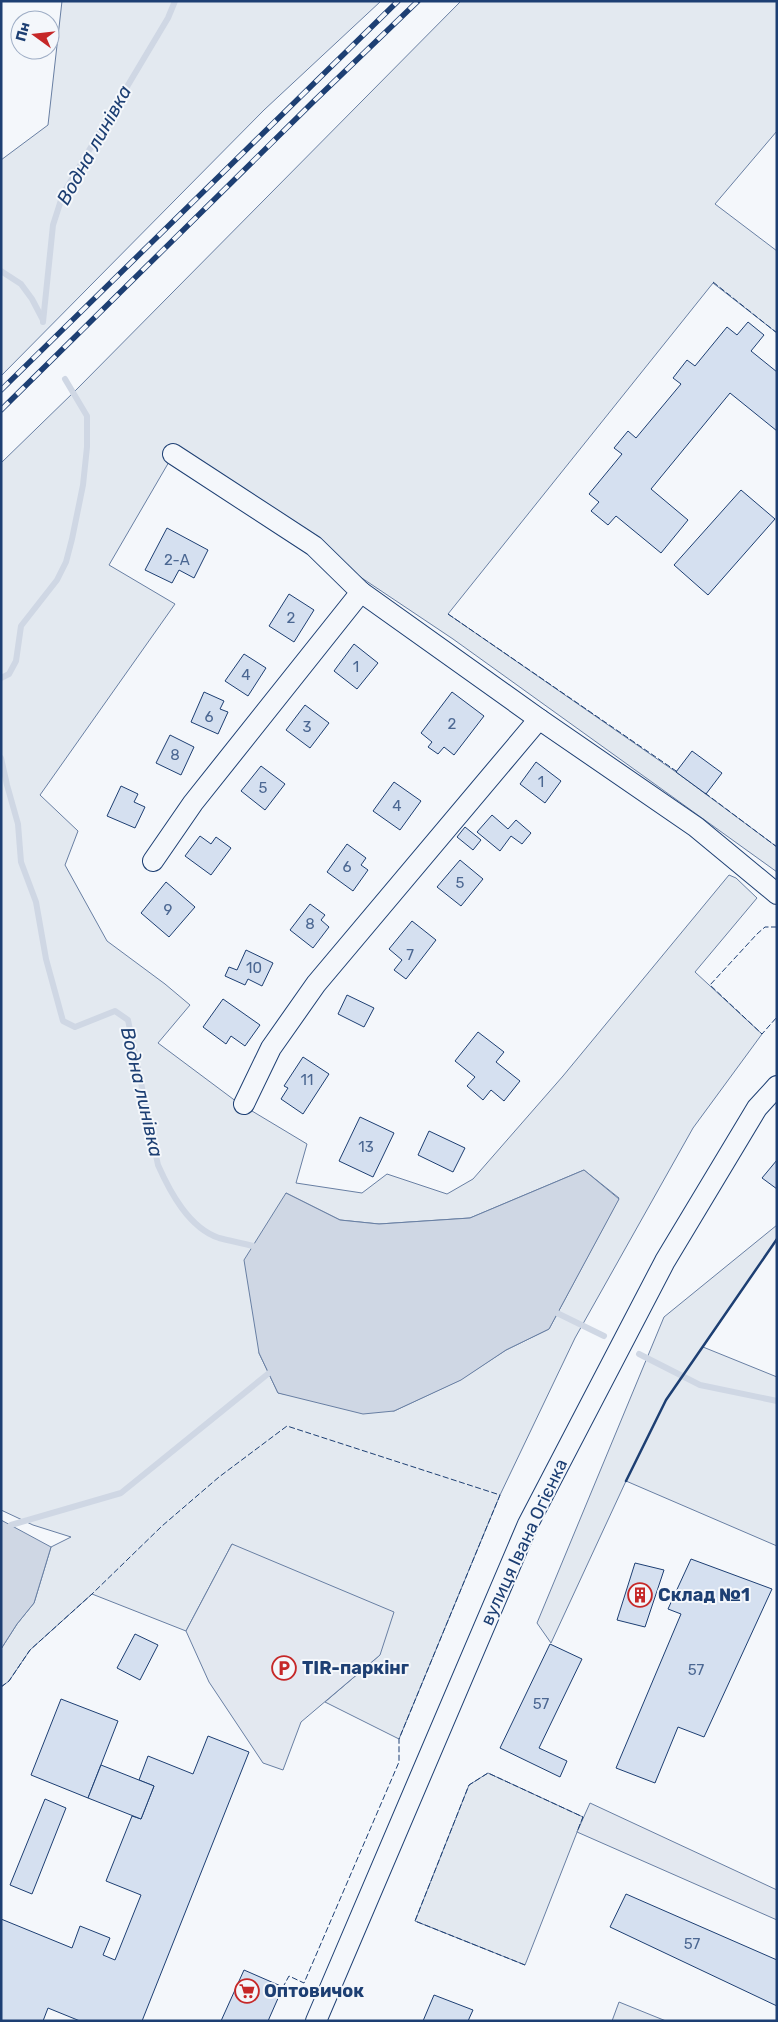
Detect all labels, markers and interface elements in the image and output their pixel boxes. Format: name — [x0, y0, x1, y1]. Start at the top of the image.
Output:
north arrow — [10, 10, 60, 60]
text: Пн — [12, 20, 34, 43]
water label: Водна линівка — [52, 81, 136, 209]
house number: 2-А — [164, 551, 190, 569]
house number: 2 — [287, 609, 296, 627]
house number: 1 — [353, 658, 359, 676]
house number: 4 — [241, 666, 251, 684]
house number: 6 — [204, 708, 214, 726]
house number: 2 — [448, 715, 457, 733]
house number: 3 — [302, 718, 312, 736]
house number: 8 — [170, 746, 180, 764]
house number: 1 — [538, 773, 544, 791]
house number: 5 — [259, 779, 268, 797]
house number: 4 — [392, 797, 402, 815]
house number: 6 — [342, 858, 352, 876]
house number: 5 — [456, 874, 465, 892]
house number: 9 — [164, 901, 173, 919]
house number: 8 — [305, 915, 315, 933]
house number: 7 — [406, 946, 414, 964]
house number: 10 — [246, 959, 262, 977]
water label: Водна линівка — [116, 1025, 168, 1159]
house number: 11 — [301, 1071, 313, 1089]
house number: 13 — [358, 1138, 374, 1156]
street label: вулиця Івана Огієнка — [476, 1455, 572, 1629]
building icon: Склад №1 — [627, 1582, 653, 1608]
place label: Склад №1 — [658, 1584, 750, 1606]
parking icon: TIR-паркінг — [271, 1655, 297, 1681]
place label: TIR-паркінг — [302, 1657, 409, 1679]
house number: 57 — [688, 1661, 705, 1679]
house number: 57 — [533, 1695, 550, 1713]
house number: 57 — [684, 1935, 701, 1953]
supermarket icon: Оптовичок — [234, 1978, 260, 2004]
place label: Оптовичок — [264, 1980, 364, 2002]

